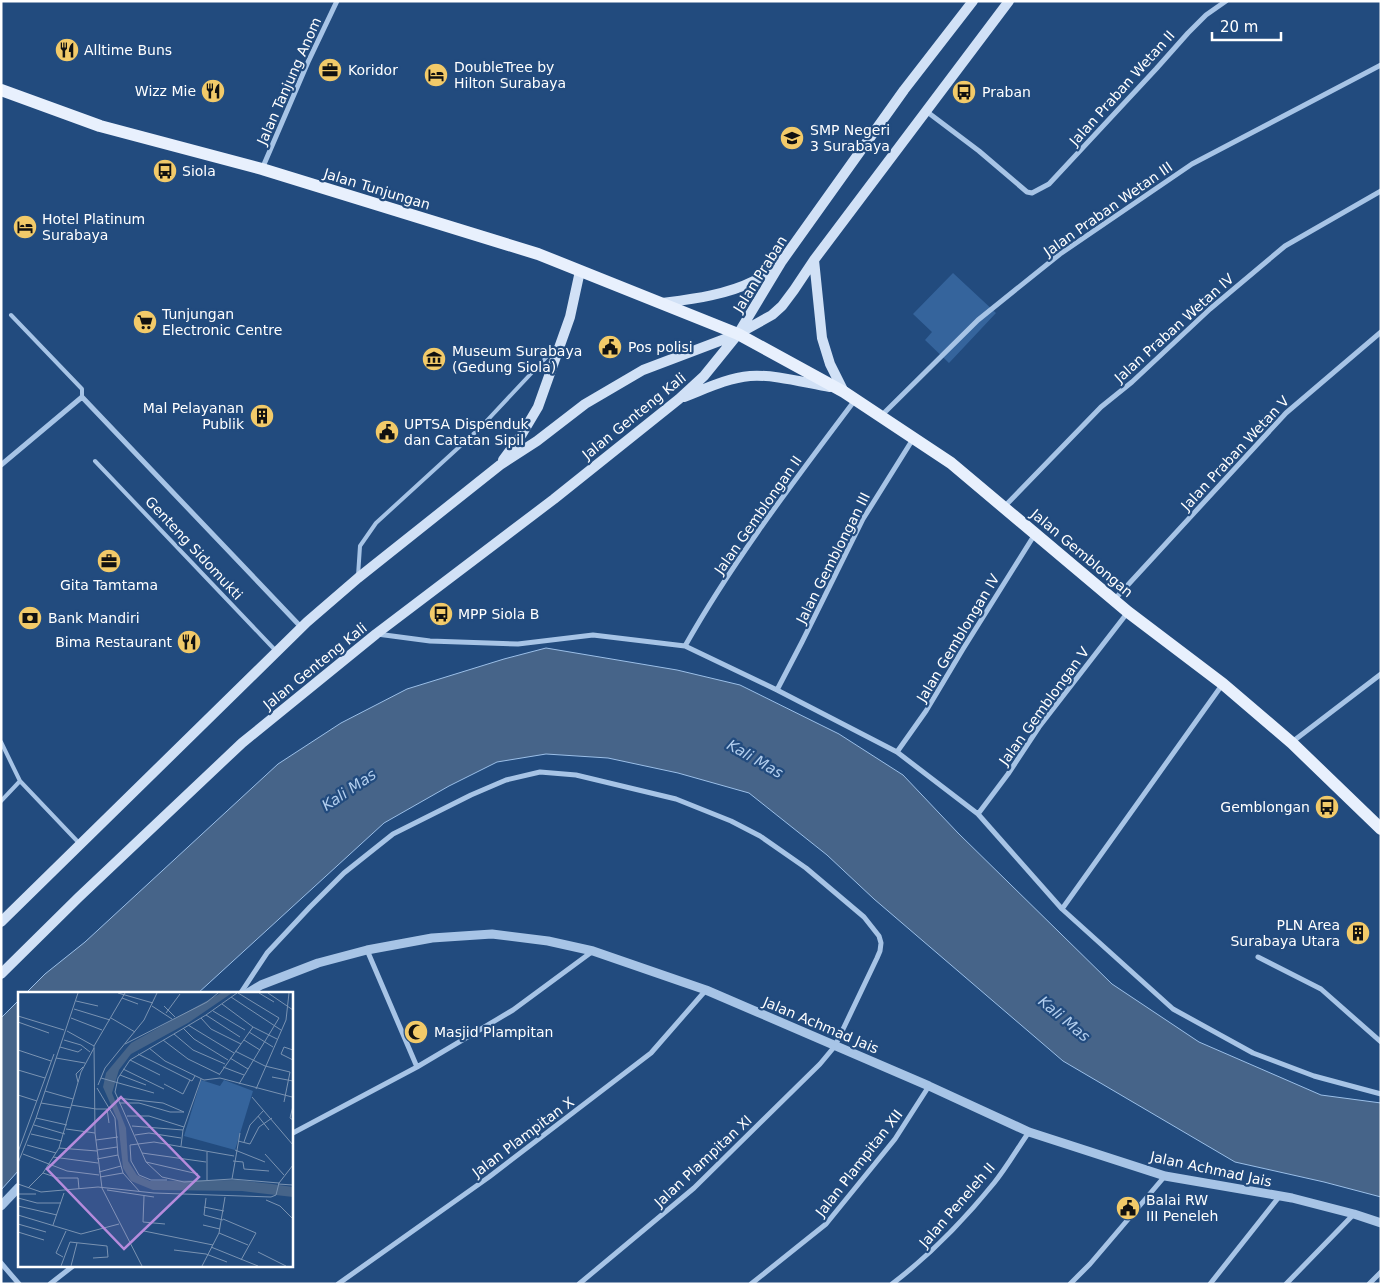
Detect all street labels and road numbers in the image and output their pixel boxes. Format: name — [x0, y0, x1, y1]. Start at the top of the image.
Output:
street label: Jalan Tanjung Anom — [253, 15, 324, 148]
street label: Jalan Praban Wetan II — [1065, 27, 1178, 150]
street label: Jalan Praban Wetan III — [1040, 159, 1175, 260]
street label: Jalan Tunjungan — [321, 165, 432, 213]
street label: Jalan Praban — [730, 233, 790, 316]
street label: Jalan Praban Wetan IV — [1110, 270, 1237, 386]
street label: Jalan Genteng Kali — [578, 369, 689, 463]
street label: Jalan Praban Wetan V — [1177, 392, 1292, 514]
street label: Jalan Gemblongan II — [710, 453, 805, 578]
street label: Jalan Gemblongan III — [793, 490, 873, 627]
street label: Genteng Sidomukti — [142, 493, 246, 603]
street label: Jalan Gemblongan — [1027, 505, 1136, 600]
street label: Jalan Gemblongan IV — [913, 571, 1003, 706]
street label: Jalan Genteng Kali — [259, 619, 370, 713]
street label: Jalan Gemblongan V — [995, 643, 1093, 769]
street label: Jalan Achmad Jais — [760, 993, 881, 1057]
street label: Jalan Plampitan X — [468, 1093, 577, 1181]
street label: Jalan Plampitan XII — [812, 1106, 906, 1220]
street label: Jalan Plampitan XI — [650, 1112, 755, 1211]
street label: Jalan Achmad Jais — [1148, 1148, 1273, 1190]
street label: Jalan Peneleh II — [915, 1160, 998, 1251]

